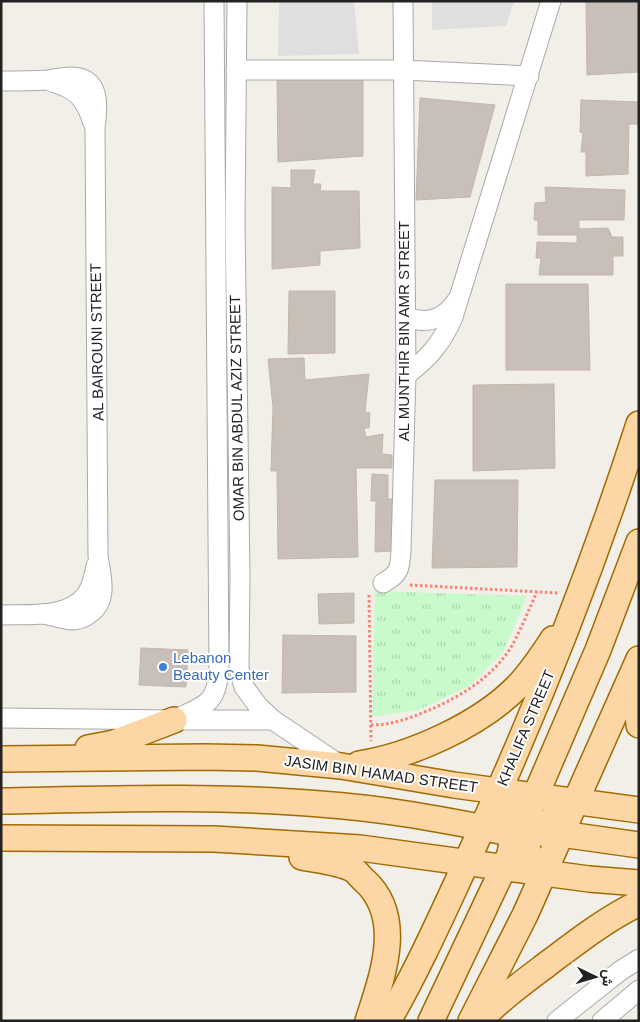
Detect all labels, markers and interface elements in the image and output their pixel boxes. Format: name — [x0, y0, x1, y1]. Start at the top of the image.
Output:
street label: AL MUNTHIR BIN AMR STREET — [395, 221, 412, 441]
street label: AL BAIROUNI STREET — [87, 263, 106, 421]
street label: OMAR BIN ABDUL AZIZ STREET — [226, 295, 247, 521]
place label: Lebanon Beauty Center — [173, 649, 269, 683]
marker: Lebanon Beauty Center — [157, 661, 169, 673]
street label: KHALIFA STREET — [493, 667, 558, 788]
street label: JASIM BIN HAMAD STREET — [283, 752, 479, 795]
north arrow — [570, 952, 620, 1002]
text: ش — [598, 969, 617, 987]

